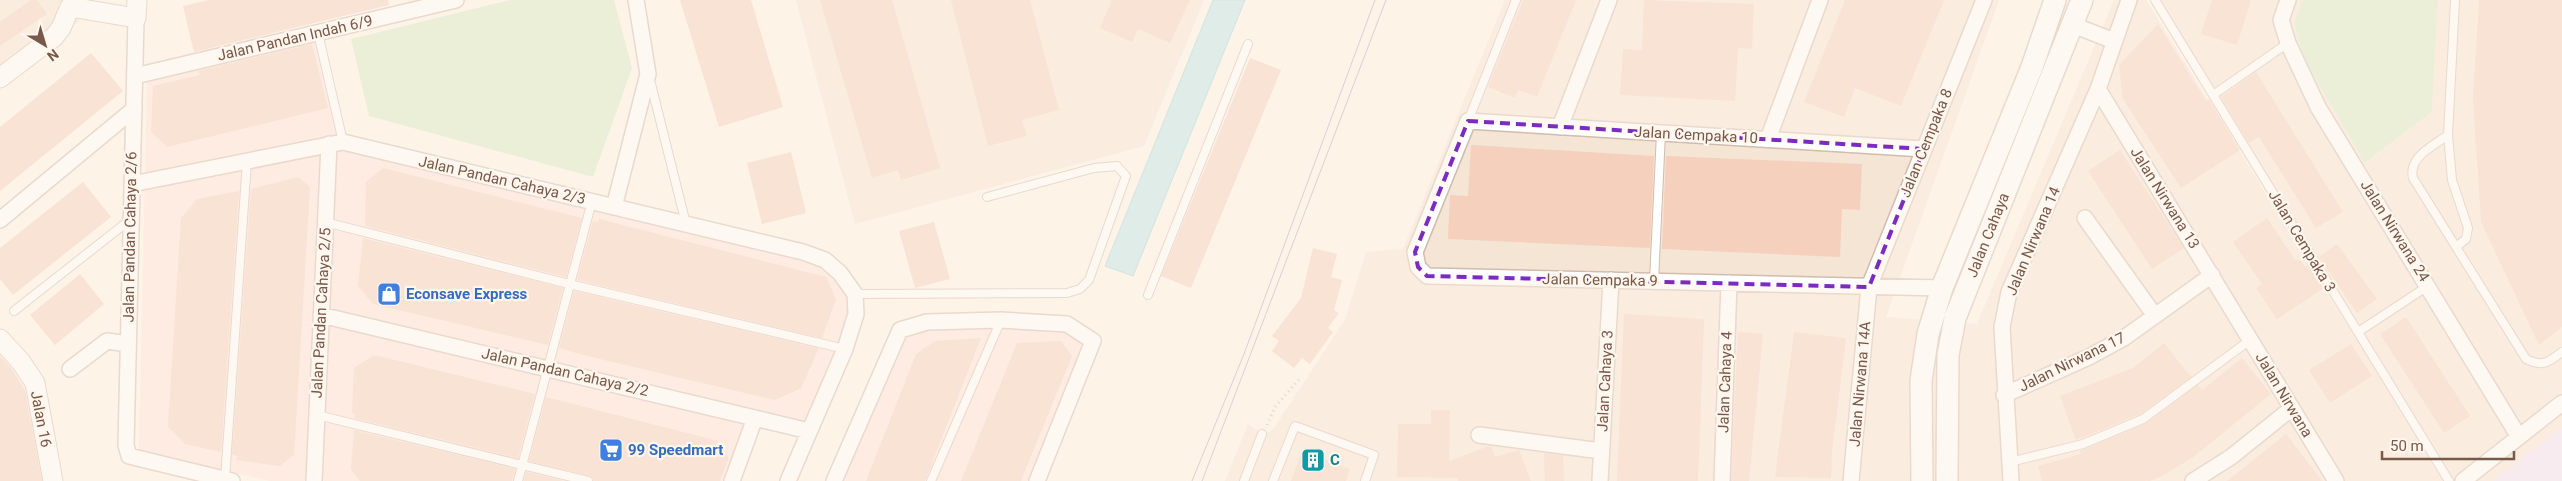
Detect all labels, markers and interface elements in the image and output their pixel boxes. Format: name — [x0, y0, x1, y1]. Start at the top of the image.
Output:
street label: Jalan Pandan Indah 6/9 — [216, 11, 374, 65]
north arrow — [20, 20, 70, 70]
text: N — [44, 46, 62, 65]
street label: Jalan Cempaka 8 — [1896, 86, 1956, 200]
street label: Jalan Cempaka 10 — [1634, 123, 1758, 147]
street label: Jalan Nirwana 13 — [2127, 144, 2203, 252]
street label: Jalan Pandan Cahaya 2/6 — [120, 151, 140, 323]
street label: Jalan Pandan Cahaya 2/3 — [417, 152, 587, 208]
street label: Jalan Nirwana 24 — [2357, 177, 2434, 286]
street label: Jalan Nirwana 14 — [2002, 183, 2064, 298]
street label: Jalan Cempaka 3 — [2265, 187, 2339, 295]
street label: Jalan Cahaya — [1963, 190, 2013, 280]
street label: Jalan Pandan Cahaya 2/5 — [308, 227, 334, 399]
street label: Jalan Cempaka 9 — [1542, 270, 1658, 290]
shop icon: Econsave Express — [376, 281, 402, 307]
place label: Econsave Express — [406, 285, 528, 303]
street label: Jalan Nirwana 14A — [1846, 320, 1874, 448]
street label: Jalan Nirwana 17 — [2016, 328, 2128, 396]
street label: Jalan Cahaya 3 — [1593, 330, 1617, 432]
street label: Jalan Cahaya 4 — [1714, 330, 1736, 433]
street label: Jalan Pandan Cahaya 2/2 — [480, 344, 650, 400]
street label: Jalan Nirwana — [2252, 349, 2316, 441]
street label: Jalan 16 — [27, 389, 55, 449]
scale bar — [2382, 428, 2514, 460]
supermarket icon: 99 Speedmart — [598, 437, 624, 463]
text: 50 m — [2390, 437, 2424, 455]
place label: 99 Speedmart — [628, 441, 723, 459]
building icon: C — [1300, 447, 1326, 473]
place label: C — [1330, 451, 1340, 469]

